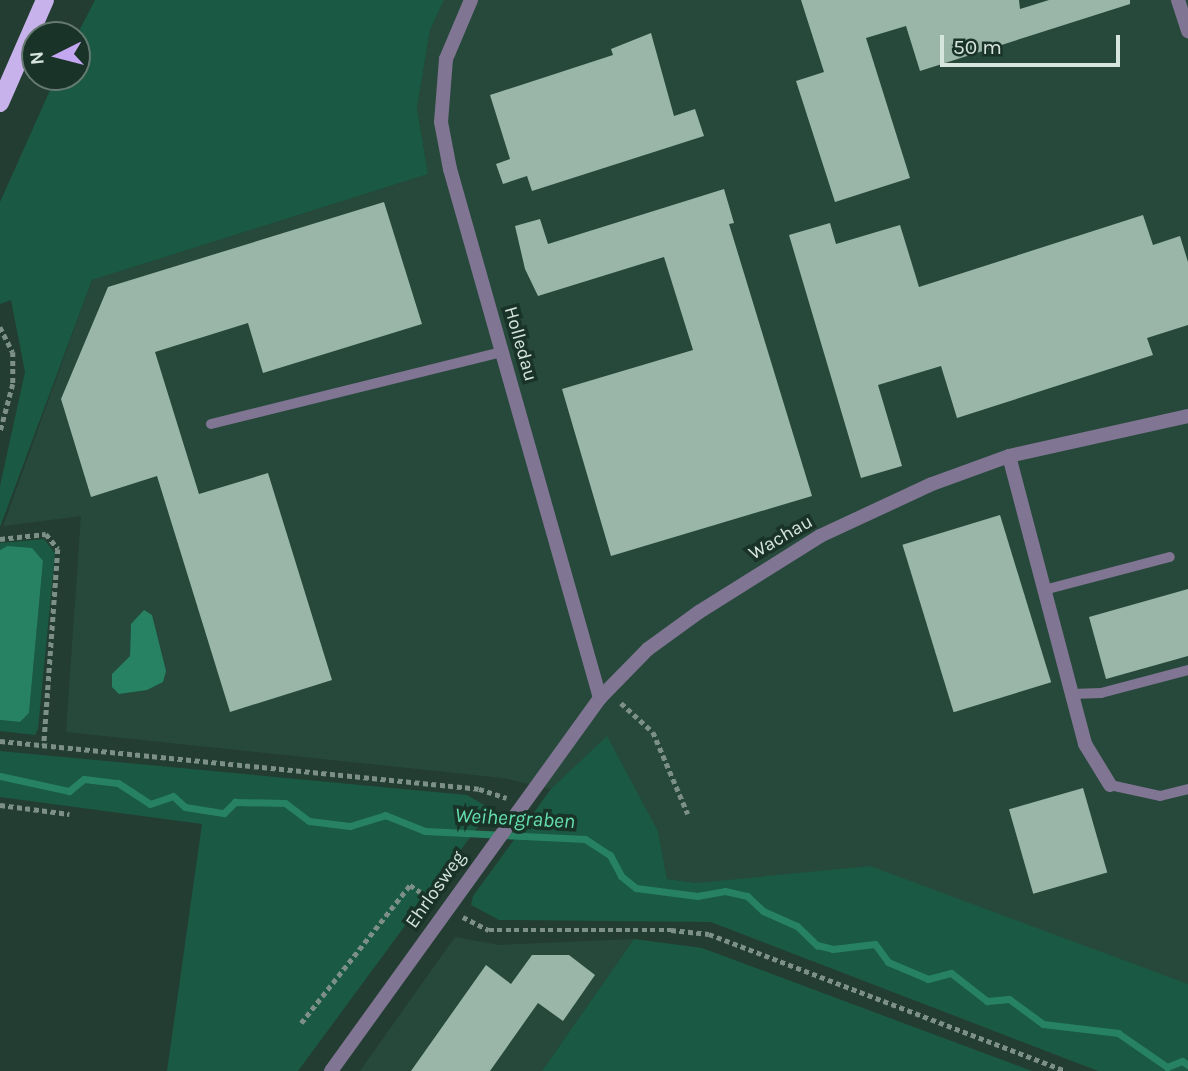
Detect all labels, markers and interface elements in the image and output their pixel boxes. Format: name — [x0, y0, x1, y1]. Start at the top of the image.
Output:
north arrow — [21, 21, 91, 91]
scale bar — [943, 21, 1123, 65]
text: 50 m — [953, 35, 1002, 59]
text: N — [25, 50, 49, 66]
street label: Holledau — [498, 304, 542, 384]
street label: Wachau — [745, 511, 817, 565]
water label: Weihergraben — [454, 802, 576, 834]
street label: Ehrlosweg — [401, 847, 471, 933]

